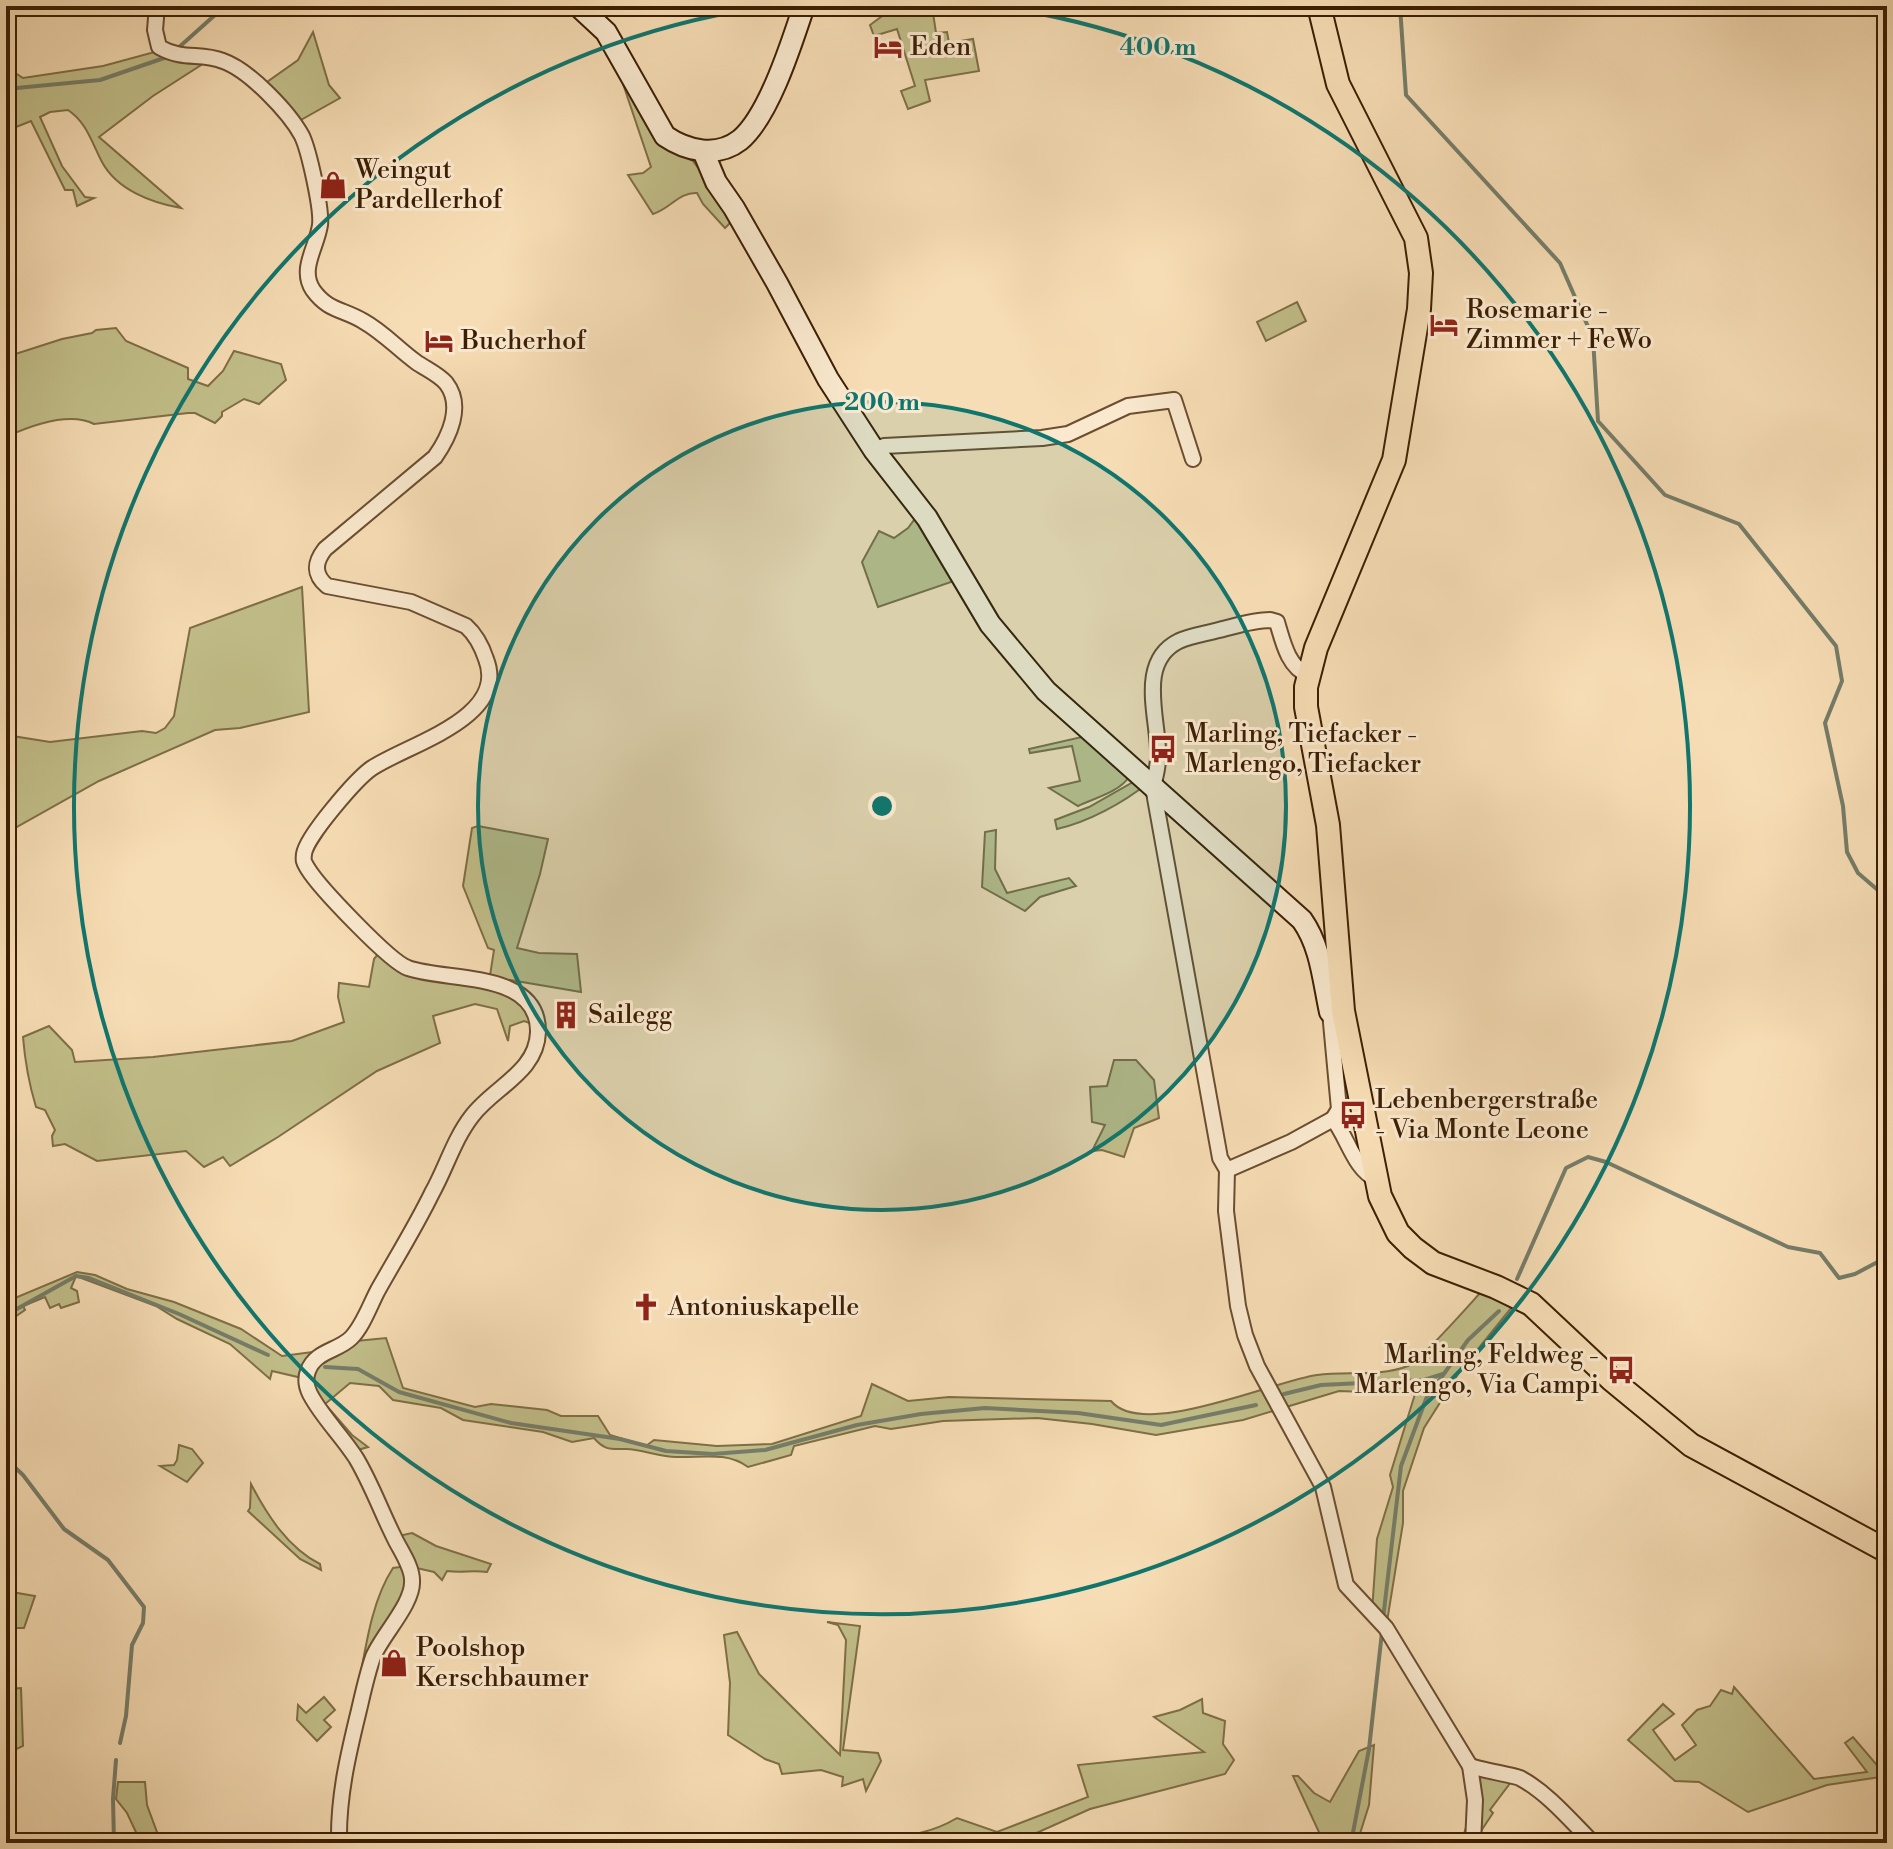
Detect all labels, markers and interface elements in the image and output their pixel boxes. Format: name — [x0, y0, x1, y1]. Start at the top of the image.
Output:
place label: Eden — [910, 31, 971, 63]
hotel icon: Eden — [873, 32, 903, 62]
text: 400 m — [1120, 33, 1196, 63]
place label: Weingut Pardellerhof — [354, 154, 504, 216]
shop icon: Weingut Pardellerhof — [318, 170, 348, 200]
place label: Rosemarie - Zimmer + FeWo — [1466, 294, 1652, 356]
hotel icon: Rosemarie - Zimmer + FeWo — [1429, 310, 1459, 340]
place label: Bucherhof — [460, 325, 587, 357]
hotel icon: Bucherhof — [424, 326, 454, 356]
text: 200 m — [844, 388, 920, 418]
place label: Marling, Tiefacker - Marlengo, Tiefacker — [1185, 718, 1421, 780]
bus stop icon: Marling, Tiefacker - Marlengo, Tiefacker — [1148, 734, 1178, 764]
centre of rings — [868, 792, 896, 820]
place label: Sailegg — [588, 999, 673, 1031]
building icon: Sailegg — [551, 1000, 581, 1030]
place label: Lebenbergerstraße - Via Monte Leone — [1375, 1084, 1598, 1146]
bus stop icon: Lebenbergerstraße - Via Monte Leone — [1338, 1100, 1368, 1130]
place label: Antoniuskapelle — [667, 1291, 859, 1323]
church icon: Antoniuskapelle — [631, 1292, 661, 1322]
place label: Marling, Feldweg - Marlengo, Via Campi — [1355, 1339, 1599, 1401]
bus stop icon: Marling, Feldweg - Marlengo, Via Campi — [1606, 1355, 1636, 1385]
place label: Poolshop Kerschbaumer — [416, 1632, 589, 1694]
shop icon: Poolshop Kerschbaumer — [379, 1648, 409, 1678]

